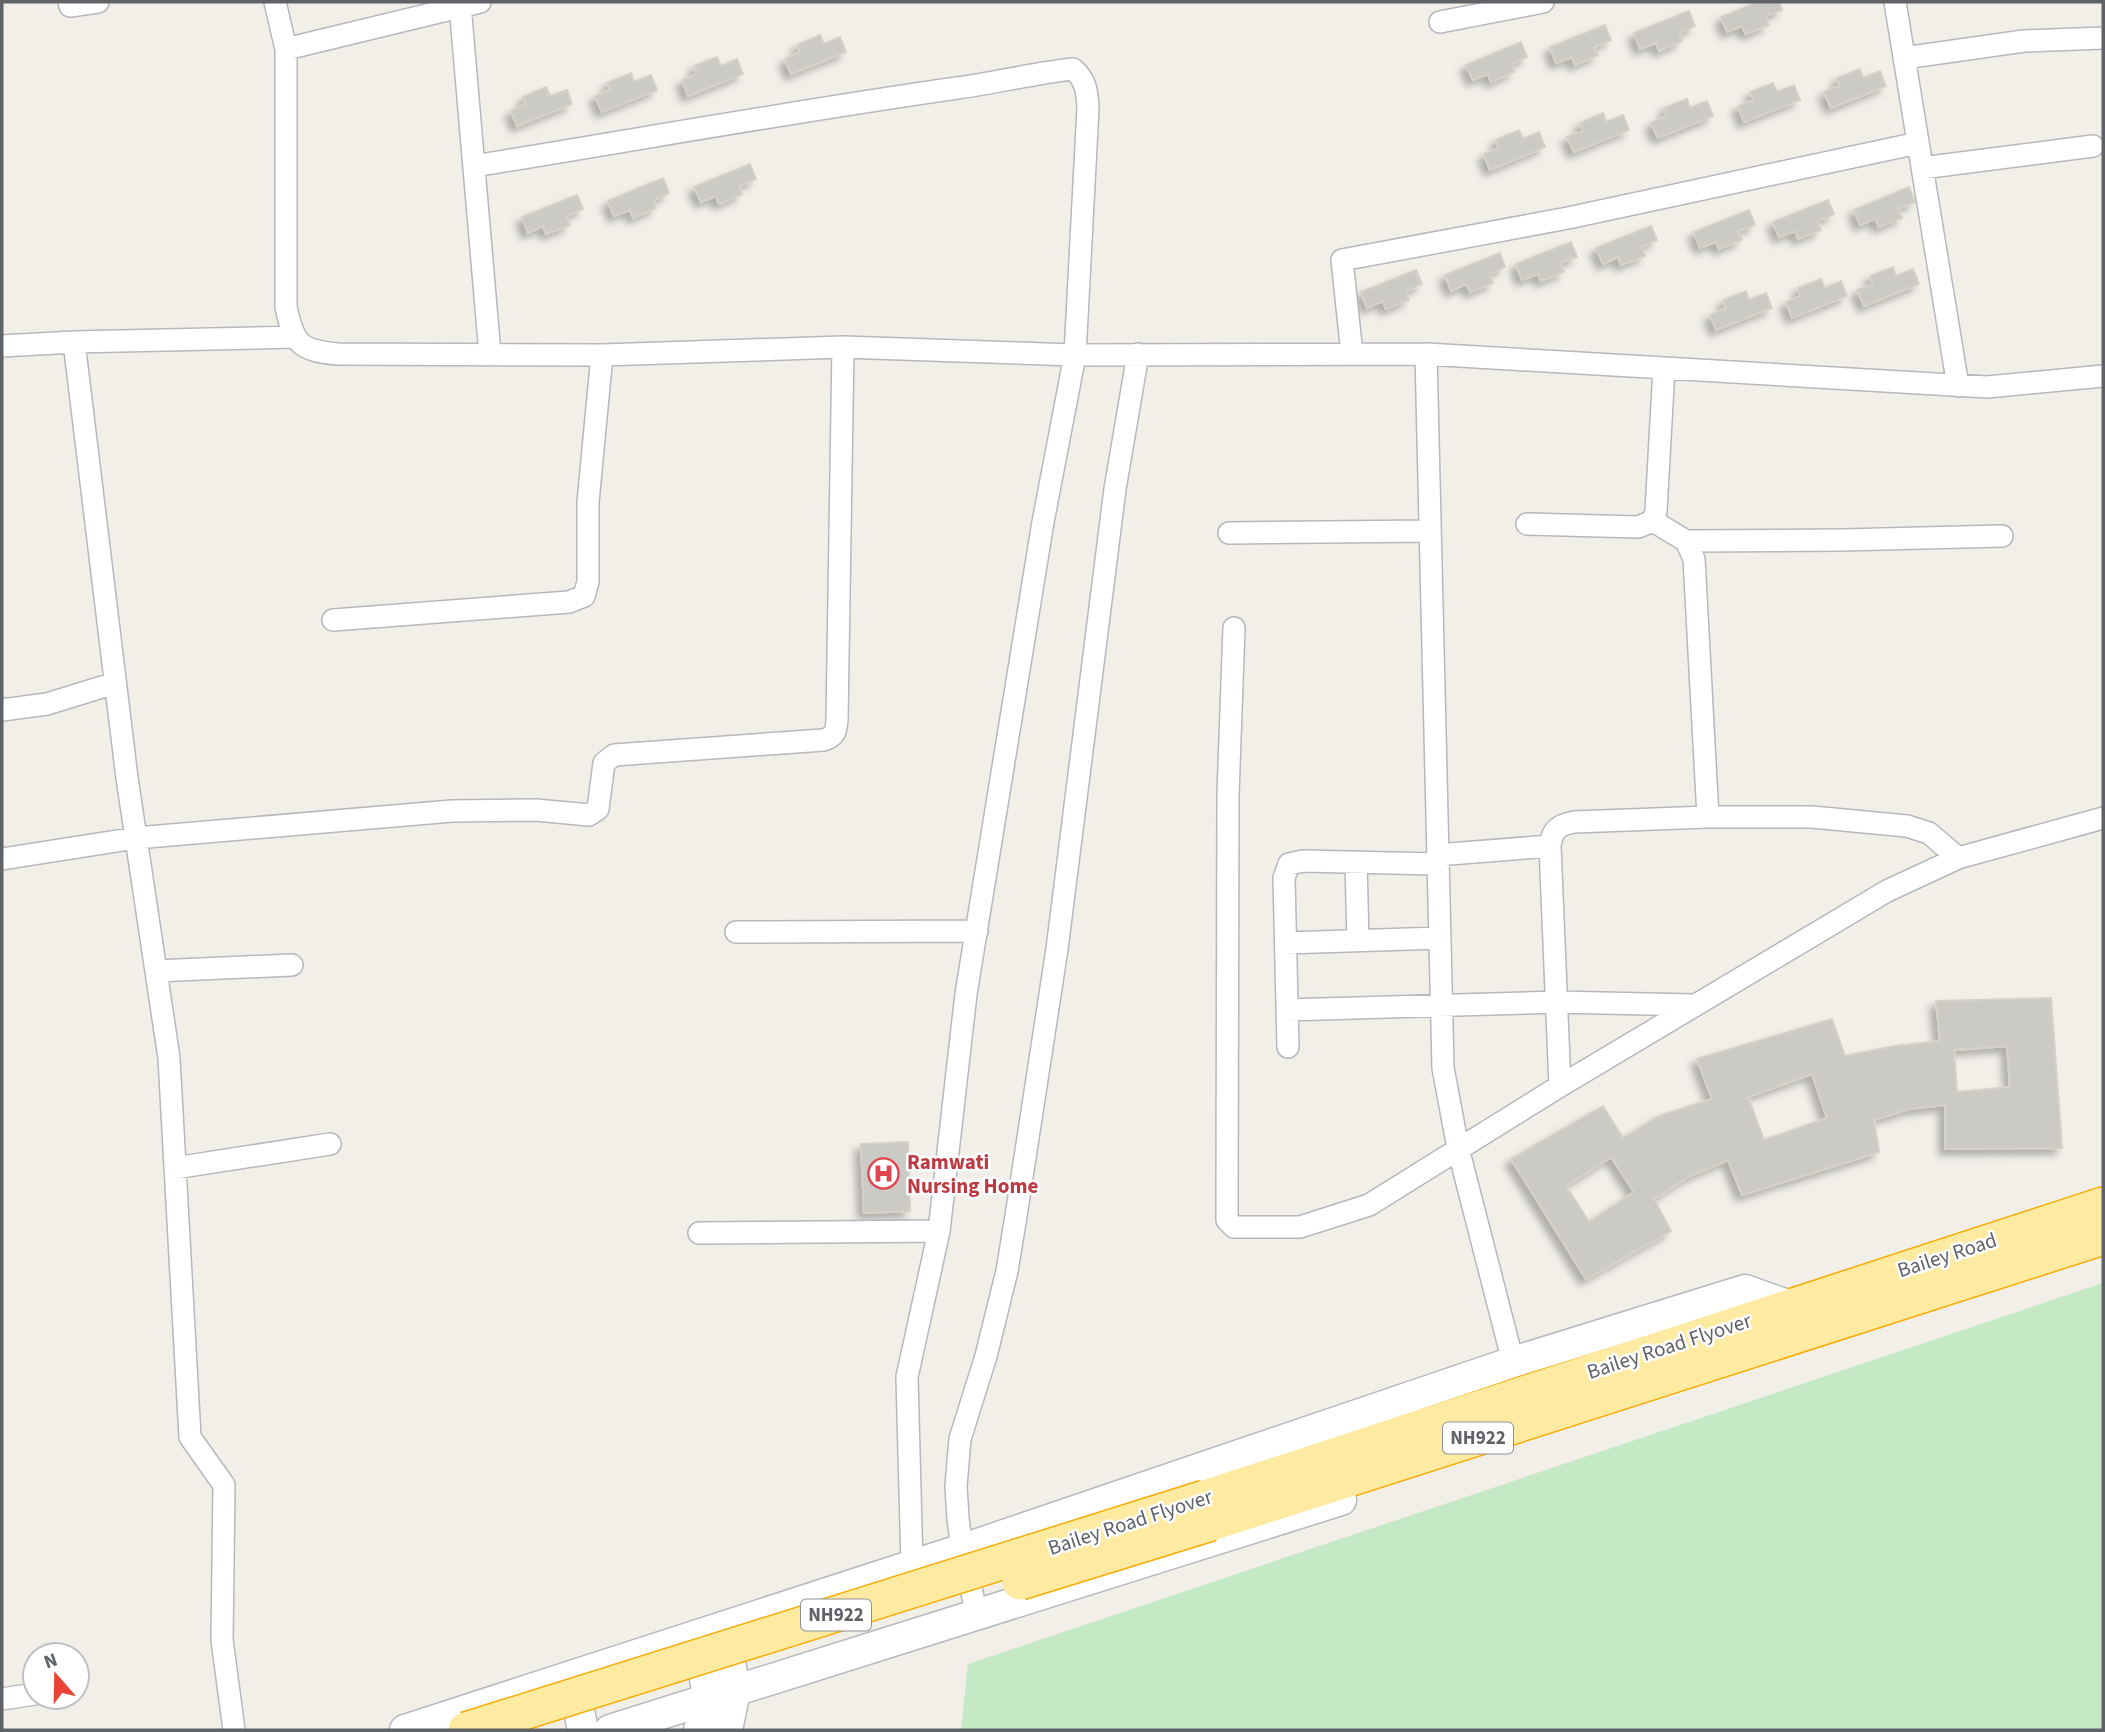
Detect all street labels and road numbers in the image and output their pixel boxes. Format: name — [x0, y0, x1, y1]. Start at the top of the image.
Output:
street label: Bailey Road — [1893, 1225, 2001, 1285]
street label: Bailey Road Flyover — [1583, 1305, 1756, 1387]
road number: NH922 — [1443, 1422, 1513, 1454]
street label: Bailey Road Flyover — [1044, 1481, 1217, 1563]
road number: NH922 — [801, 1600, 871, 1630]

